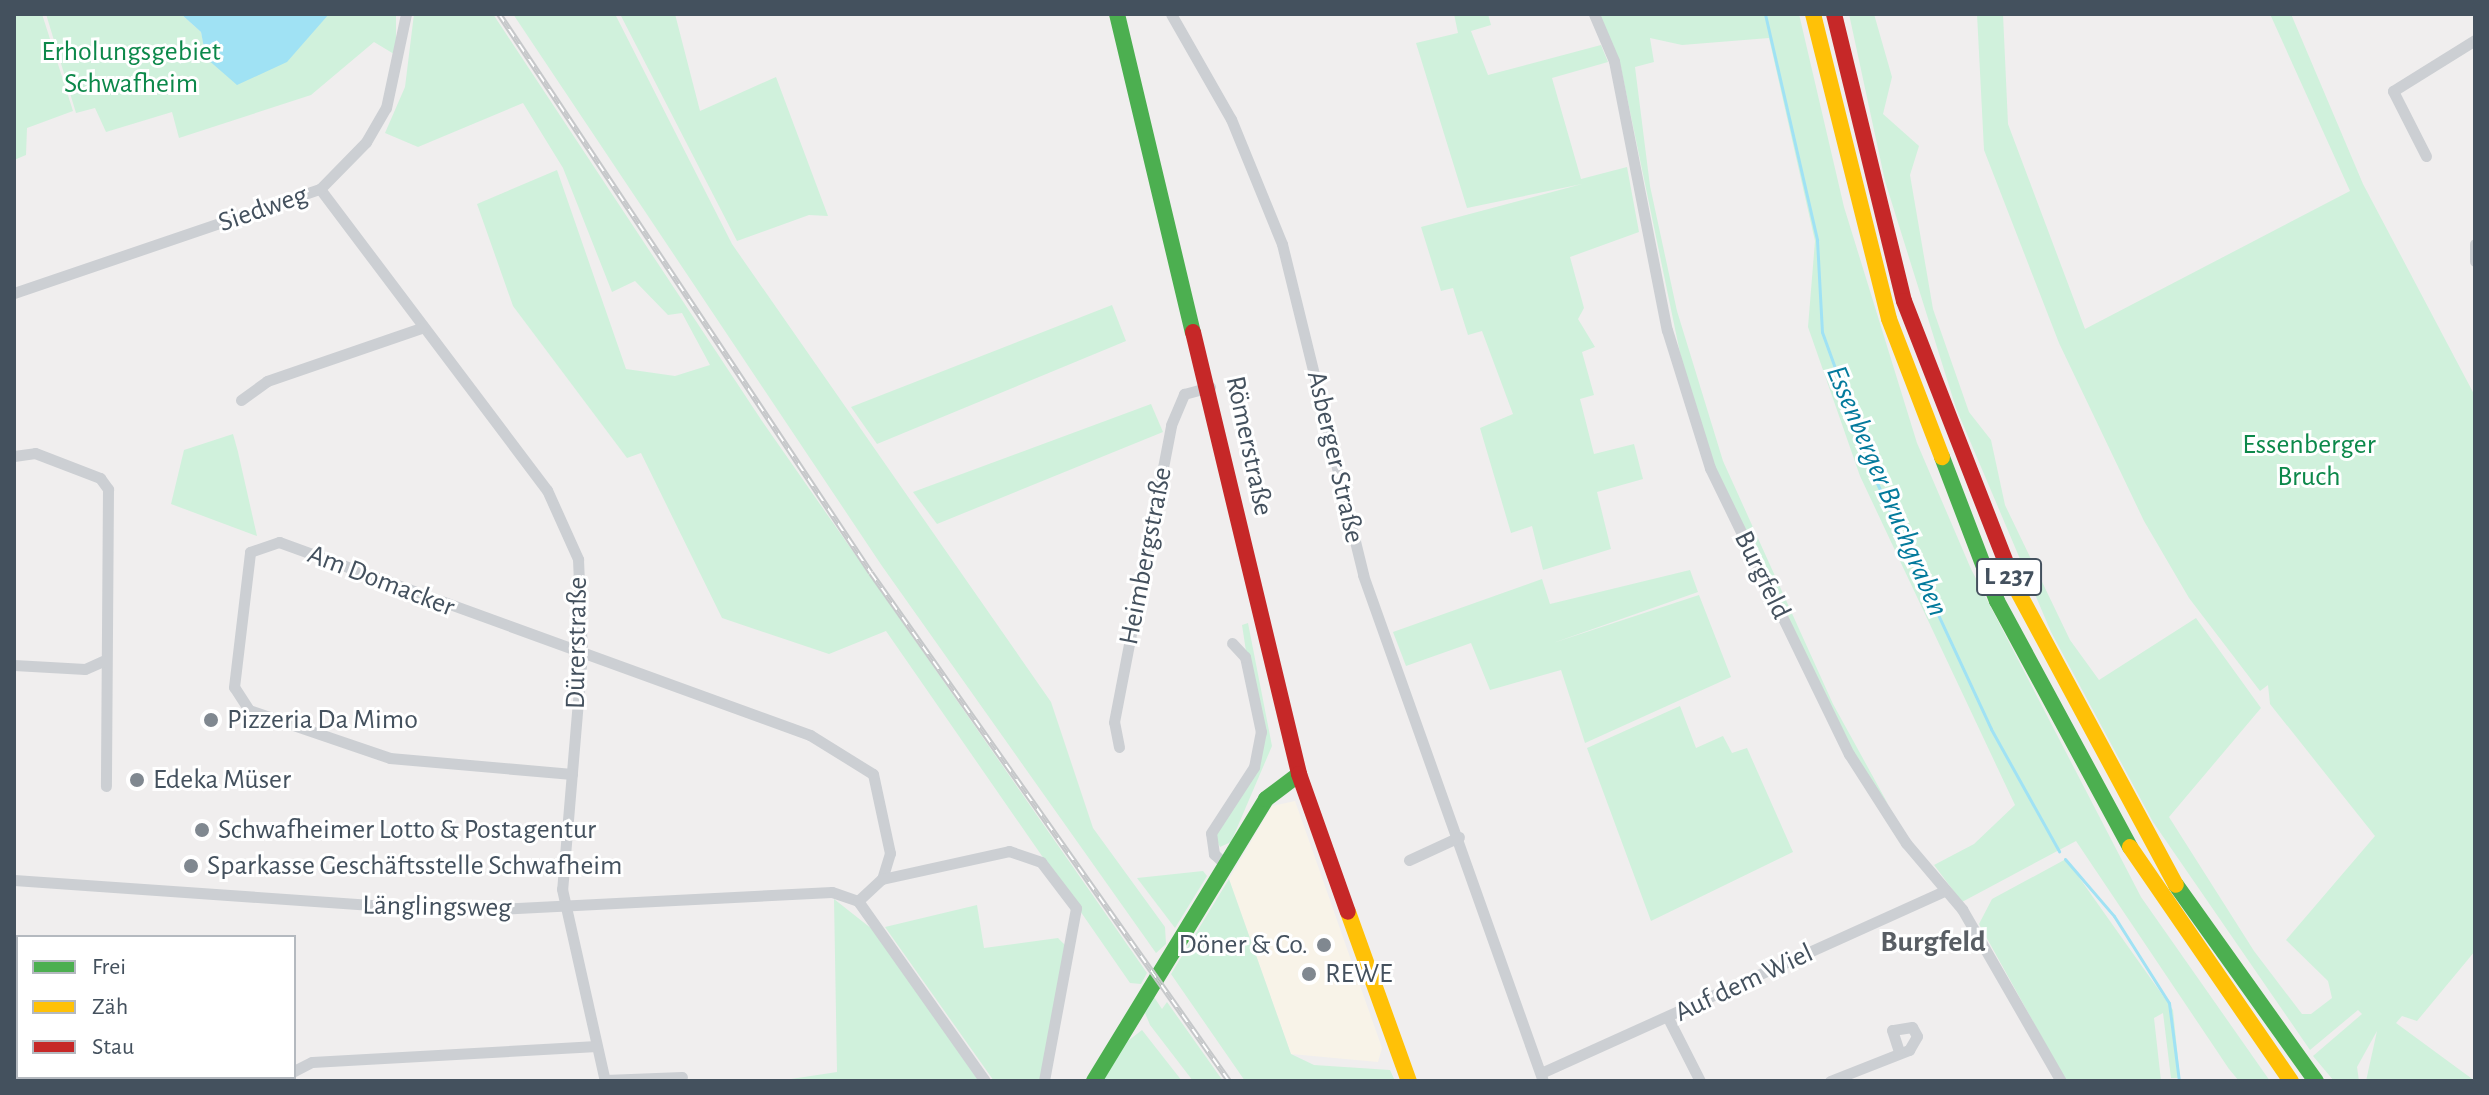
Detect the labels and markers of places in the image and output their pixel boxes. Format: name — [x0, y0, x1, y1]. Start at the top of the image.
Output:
place label: Pizzeria Da Mimo — [227, 703, 418, 737]
marker: Pizzeria Da Mimo — [202, 711, 220, 729]
place label: Edeka Müser — [153, 763, 291, 797]
marker: Edeka Müser — [128, 771, 146, 789]
place label: Schwafheimer Lotto & Postagentur — [218, 813, 596, 847]
marker: Schwafheimer Lotto & Postagentur — [193, 821, 211, 839]
place label: Sparkasse Geschäftsstelle Schwafheim — [207, 849, 622, 883]
marker: Sparkasse Geschäftsstelle Schwafheim — [182, 857, 200, 875]
place label: Döner & Co. — [1179, 928, 1308, 962]
marker: Döner & Co. — [1315, 936, 1333, 954]
place label: REWE — [1325, 957, 1393, 991]
marker: REWE — [1300, 965, 1318, 983]

